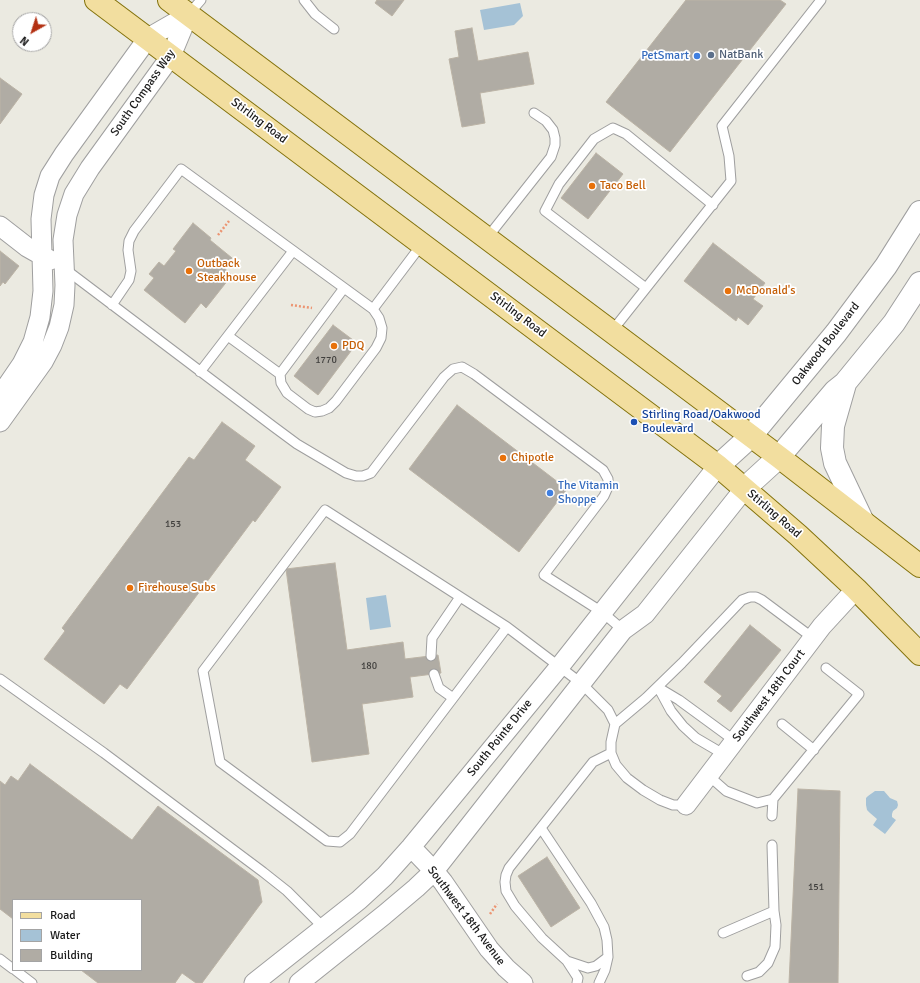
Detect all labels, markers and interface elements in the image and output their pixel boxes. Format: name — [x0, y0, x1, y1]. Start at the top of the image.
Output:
north arrow — [12, 12, 52, 52]
text: N — [18, 33, 32, 48]
street label: South Compass Way — [108, 47, 178, 139]
place label: NatBank — [719, 48, 763, 62]
place label: PetSmart — [641, 49, 689, 63]
marker: NatBank — [706, 50, 716, 60]
marker: PetSmart — [692, 51, 702, 61]
street label: Stirling Road — [228, 95, 290, 147]
place label: Taco Bell — [600, 179, 646, 193]
marker: Taco Bell — [587, 181, 597, 191]
place label: Outback Steakhouse — [197, 257, 256, 285]
marker: Outback Steakhouse — [184, 266, 194, 276]
place label: McDonald's — [736, 284, 796, 298]
marker: McDonald's — [723, 286, 733, 296]
street label: Stirling Road — [487, 289, 549, 341]
street label: Oakwood Boulevard — [789, 300, 863, 388]
place label: PDQ — [342, 339, 364, 353]
marker: PDQ — [329, 341, 339, 351]
house number: 1770 — [315, 354, 337, 366]
place label: Stirling Road/Oakwood Boulevard — [642, 408, 760, 436]
marker: Stirling Road/Oakwood Boulevard — [629, 417, 639, 427]
place label: Chipotle — [511, 451, 554, 465]
marker: Chipotle — [498, 453, 508, 463]
place label: The Vitamin Shoppe — [558, 479, 619, 507]
street label: Stirling Road — [744, 487, 804, 541]
marker: The Vitamin Shoppe — [545, 488, 555, 498]
house number: 153 — [165, 518, 181, 530]
place label: Firehouse Subs — [138, 581, 216, 595]
marker: Firehouse Subs — [125, 583, 135, 593]
street label: Southwest 18th Court — [730, 647, 808, 745]
house number: 180 — [361, 660, 377, 672]
street label: South Pointe Drive — [465, 697, 535, 779]
street label: Southwest 18th Avenue — [424, 864, 508, 968]
house number: 151 — [808, 881, 824, 893]
legend — [12, 899, 142, 971]
text: Road — [50, 908, 76, 923]
text: Water — [50, 928, 80, 943]
text: Building — [50, 948, 93, 963]

